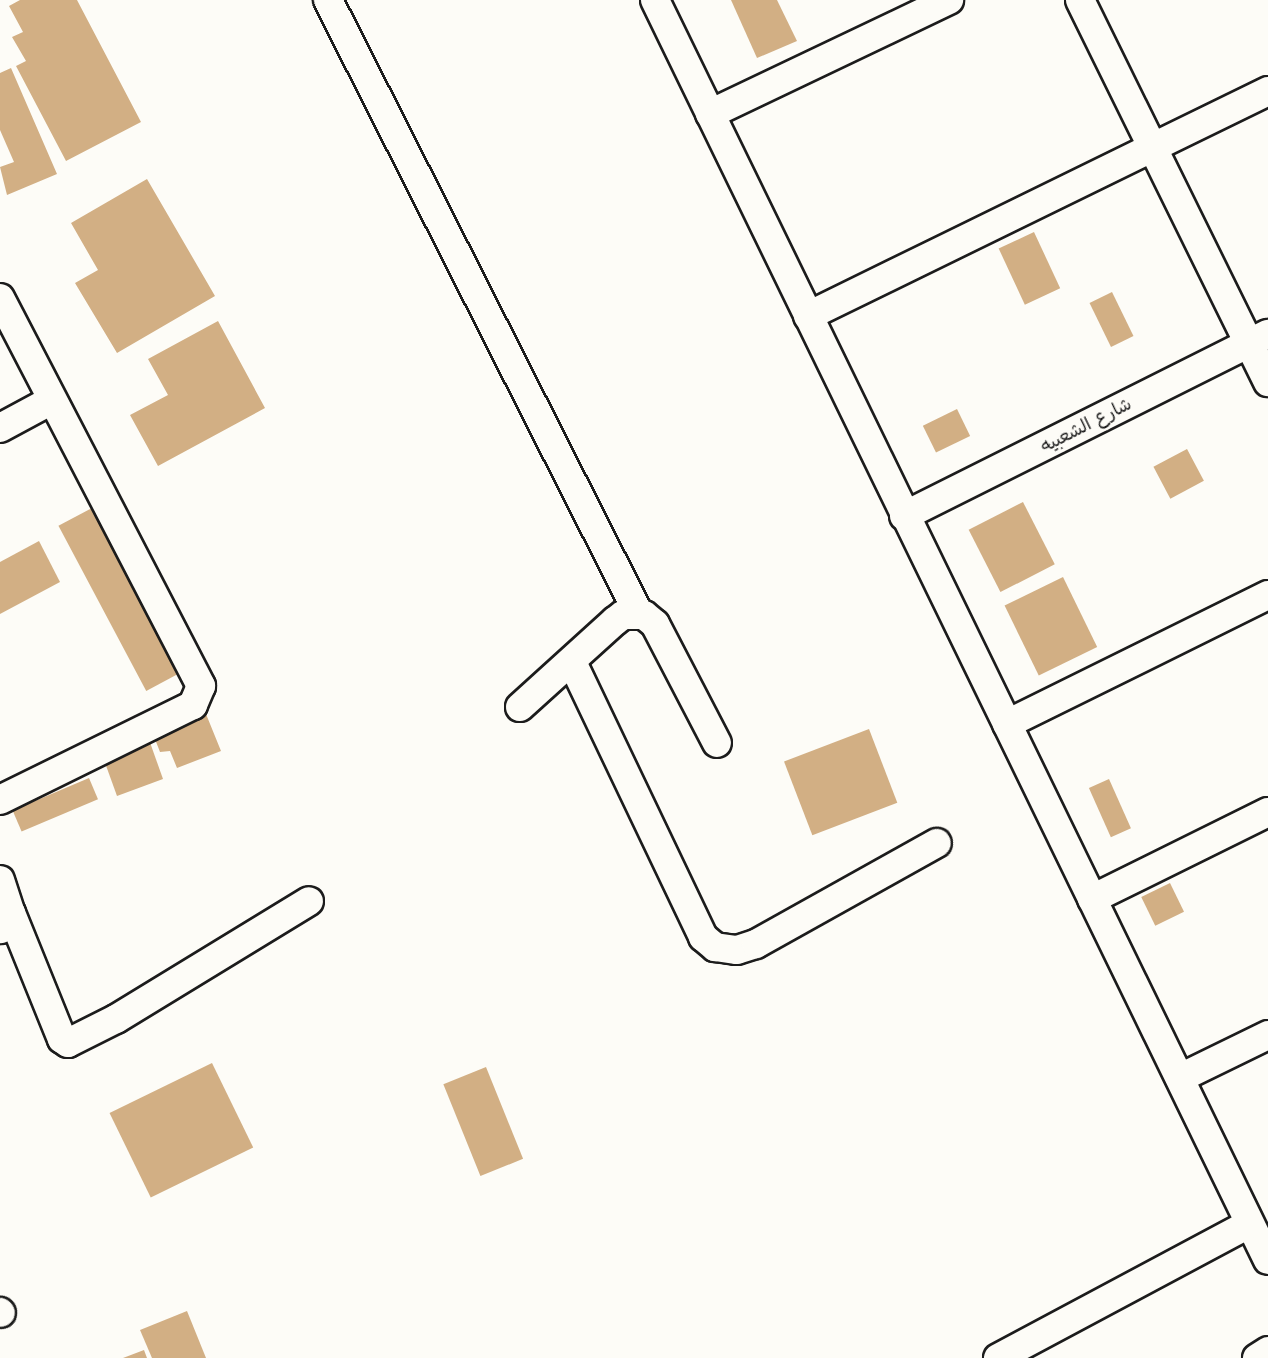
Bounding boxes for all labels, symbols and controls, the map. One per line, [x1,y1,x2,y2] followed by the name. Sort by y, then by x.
[1037,393,1135,457] street label: شارع الشعبيه

